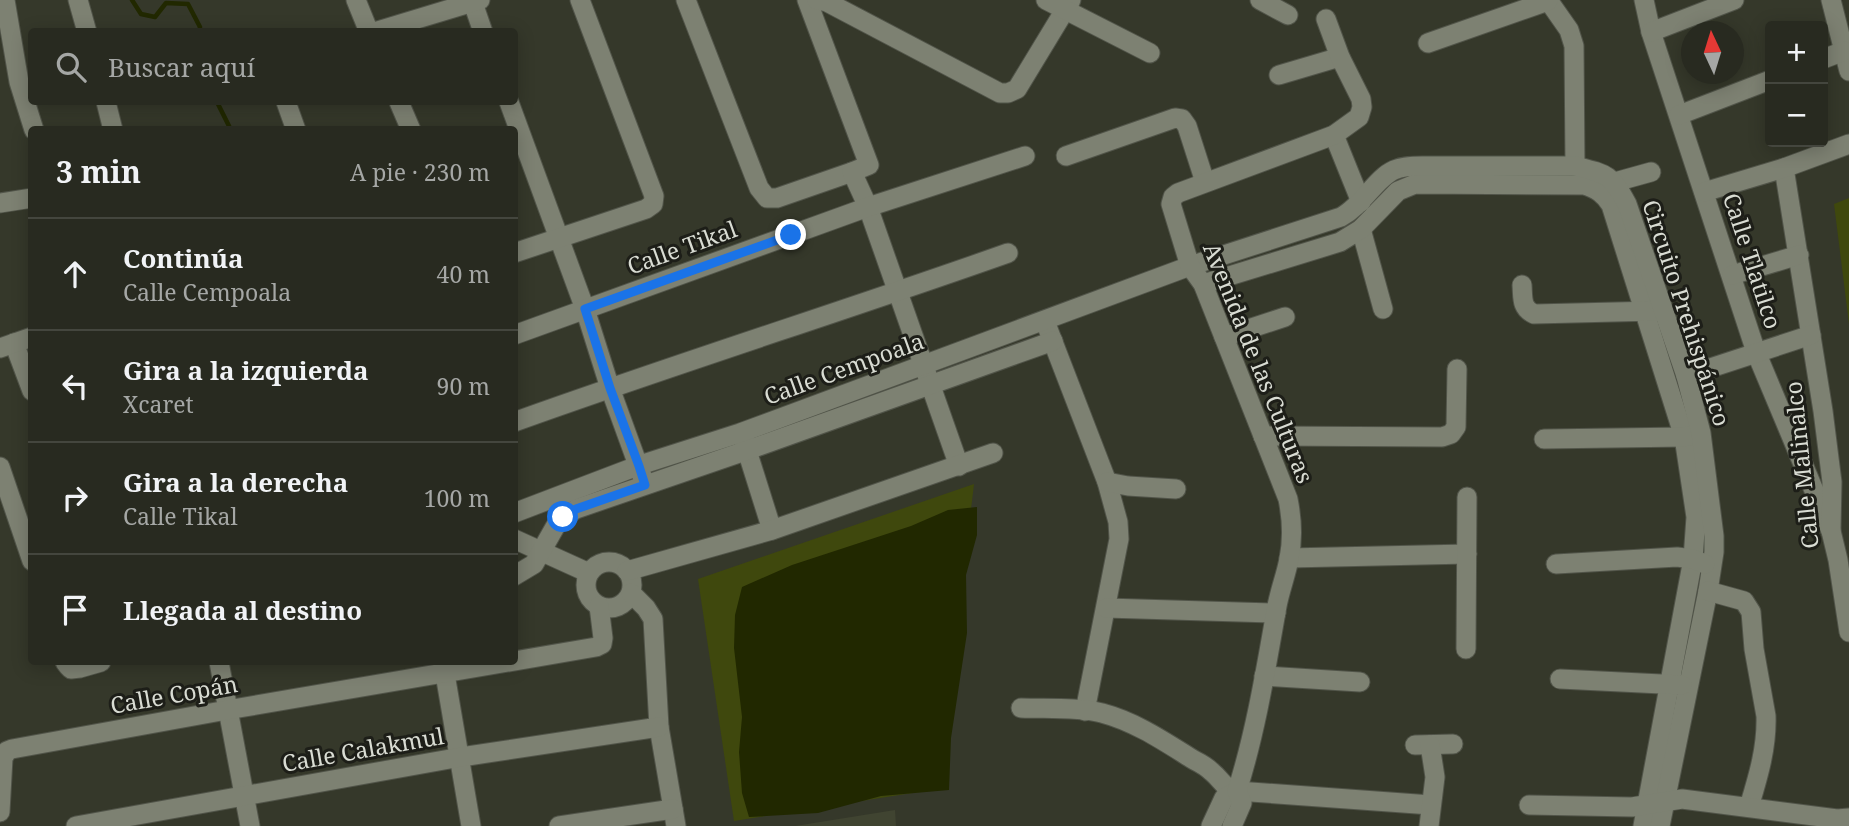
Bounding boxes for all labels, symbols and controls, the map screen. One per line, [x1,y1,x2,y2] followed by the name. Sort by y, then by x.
[1681,21,1744,84] north arrow
[1765,21,1828,147] map controls
[1765,21,1828,84] button: +
[28,28,518,105] search box
[52,48,90,86] icon: search
[108,49,255,85] text: Buscar aquí
[1765,84,1828,147] button: −
[56,151,141,192] text: 3 min
[350,156,490,188] text: A pie · 230 m
[1716,189,1790,333] street label: Calle Tlatilco
[1635,195,1739,430] street label: Circuito Prehispánico
[622,212,741,282] street label: Calle Tikal
[775,219,806,250] route end
[1196,238,1322,488] street label: Avenida de las Culturas
[123,240,244,276] text: Continúa
[56,255,94,293] icon: ahead
[437,258,490,290] text: 40 m
[123,276,291,308] text: Calle Cempoala
[759,324,928,412] street label: Calle Cempoala
[123,352,369,388] text: Gira a la izquierda
[56,367,94,405] icon: left
[437,370,490,402] text: 90 m
[1776,380,1826,550] street label: Calle Malinalco
[123,388,194,420] text: Xcaret
[123,464,348,500] text: Gira a la derecha
[56,479,94,517] icon: right
[424,482,490,514] text: 100 m
[123,500,238,532] text: Calle Tikal
[547,501,578,532] route start
[56,591,94,629] icon: arrive
[123,592,362,628] text: Llegada al destino
[108,667,240,721] street label: Calle Copán
[279,719,446,779] street label: Calle Calakmul

